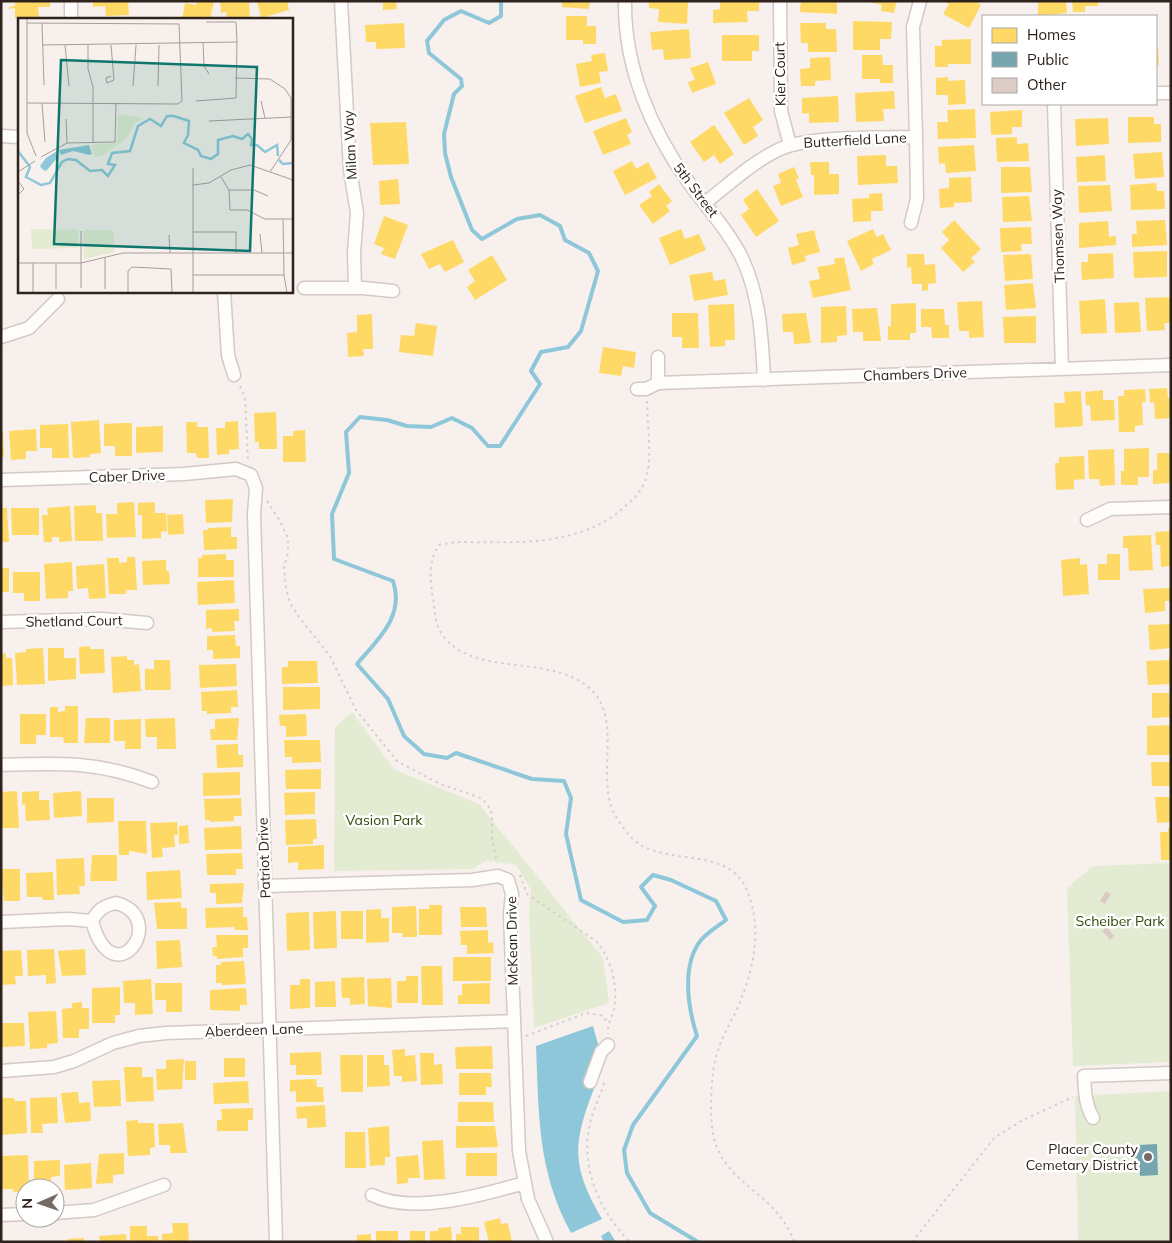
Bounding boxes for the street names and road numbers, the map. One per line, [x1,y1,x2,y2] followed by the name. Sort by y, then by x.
[770,42,790,106] street label: Kier Court
[339,109,361,180] street label: Milan Way
[803,128,907,152] street label: Butterfield Lane
[670,159,722,221] street label: 5th Street
[1047,188,1069,283] street label: Thomsen Way
[863,363,967,385] street label: Chambers Drive
[89,466,165,486] street label: Caber Drive
[25,611,123,631] street label: Shetland Court
[254,817,274,899] street label: Patriot Drive
[502,896,522,986] street label: McKean Drive
[204,1019,304,1041] street label: Aberdeen Lane

